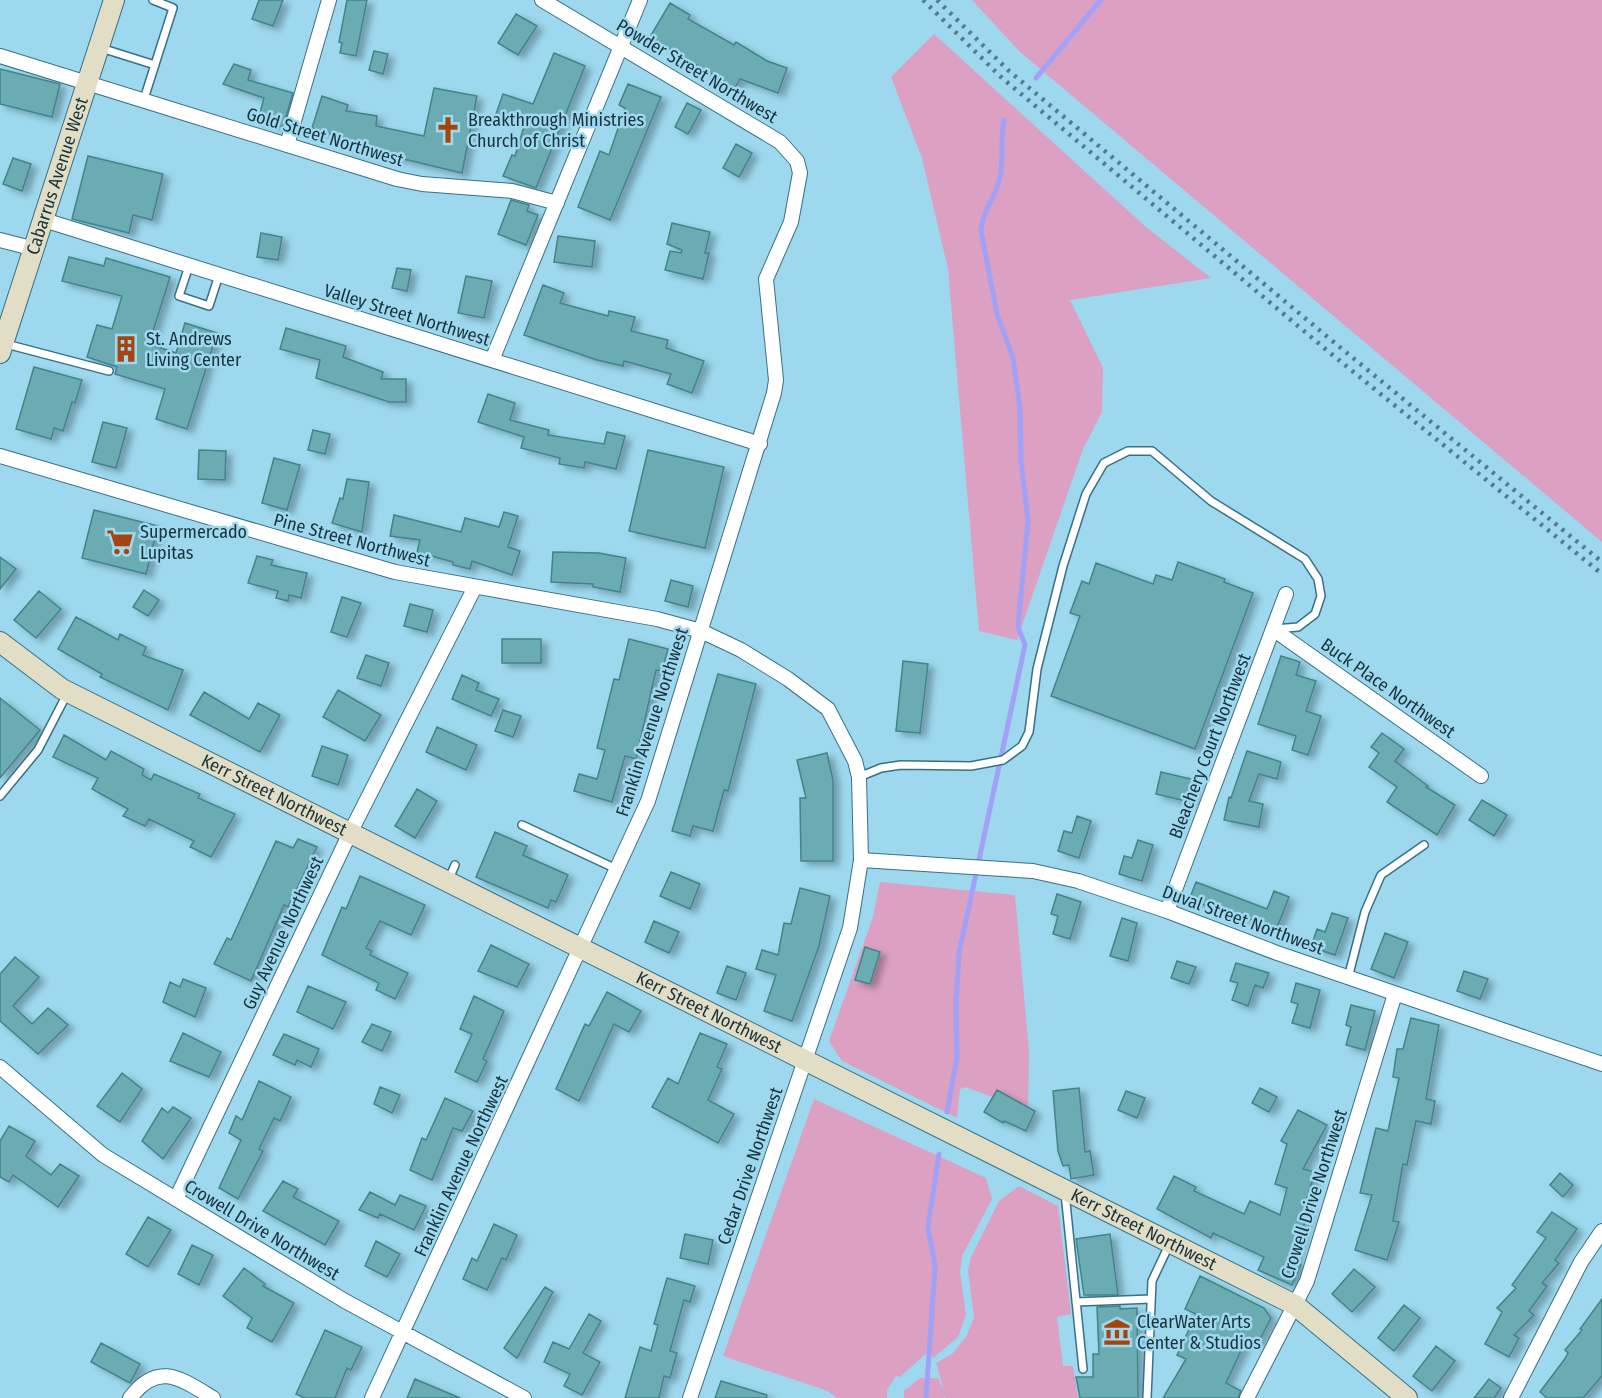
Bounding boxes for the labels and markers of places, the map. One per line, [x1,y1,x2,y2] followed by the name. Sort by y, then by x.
[468,109,644,152] place label: Breakthrough Ministries Church of Christ
[433,115,463,145] church icon: Breakthrough Ministries Church of Christ
[146,328,242,371] place label: St. Andrews Living Center
[111,334,141,364] building icon: St. Andrews Living Center
[140,521,247,564] place label: Supermercado Lupitas
[105,527,135,557] supermarket icon: Supermercado Lupitas
[1137,1311,1261,1354] place label: ClearWater Arts Center & Studios
[1102,1317,1132,1347] museum icon: ClearWater Arts Center & Studios

